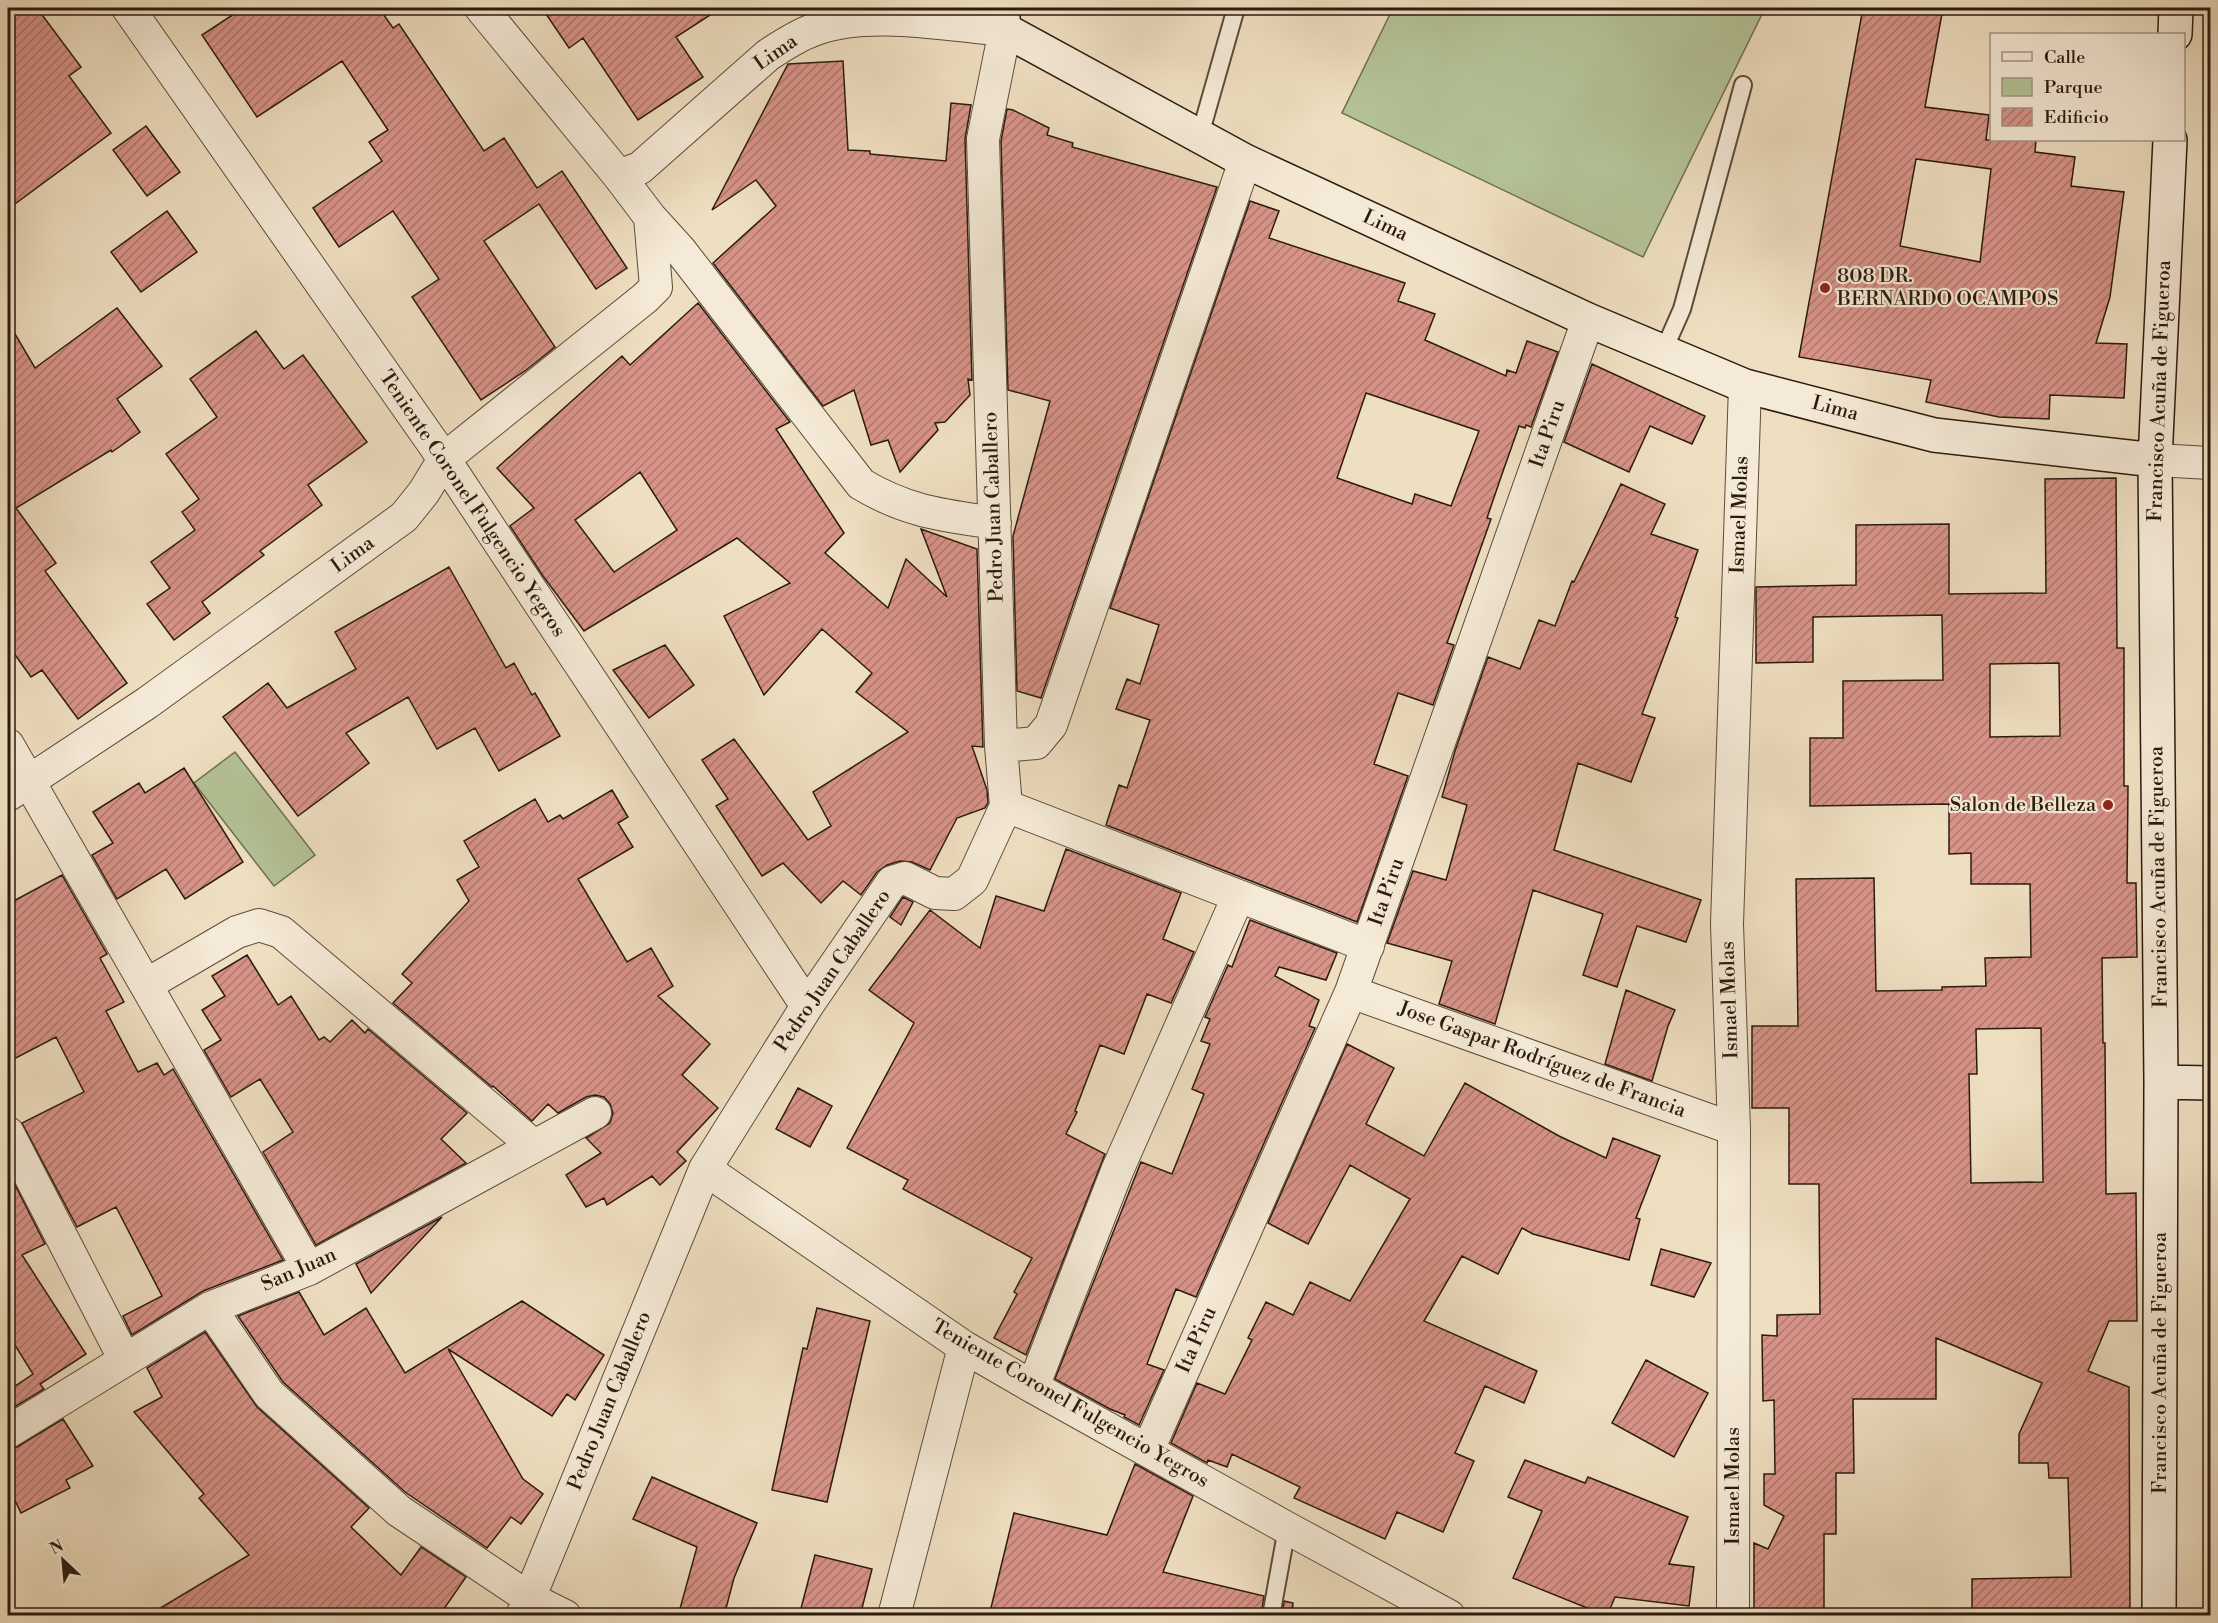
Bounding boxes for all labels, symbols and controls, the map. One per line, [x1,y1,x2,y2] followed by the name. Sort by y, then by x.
[749,29,803,77] street label: Lima
[1990,33,2185,141] legend
[2044,46,2085,69] text: Calle
[2044,76,2103,99] text: Parque
[2044,106,2109,129] text: Edificio
[1358,205,1413,248] street label: Lima
[2143,259,2177,522] street label: Francisco Acuña de Figueroa
[1836,264,2058,312] place label: 808 DR. BERNARDO OCAMPOS
[1818,281,1832,295] marker: 808 DR. BERNARDO OCAMPOS
[373,366,571,642] street label: Teniente Coronel Fulgencio Yegros
[1809,391,1862,427] street label: Lima
[1525,396,1571,471] street label: Ita Piru
[978,411,1010,603] street label: Pedro Juan Caballero
[1725,456,1755,574] street label: Ismael Molas
[326,530,380,579] street label: Lima
[2144,745,2174,1008] street label: Francisco Acuña de Figueroa
[1950,793,2097,818] place label: Salon de Belleza
[2101,798,2115,812] marker: Salon de Belleza
[1364,854,1410,929] street label: Ita Piru
[769,885,897,1057] street label: Pedro Juan Caballero
[1715,941,1745,1059] street label: Ismael Molas
[1394,996,1690,1124] street label: Jose Gaspar Rodríguez de Francia
[2148,1231,2173,1494] street label: Francisco Acuña de Figueroa
[258,1242,341,1298] street label: San Juan
[1171,1302,1223,1377] street label: Ita Piru
[563,1308,657,1494] street label: Pedro Juan Caballero
[927,1314,1213,1494] street label: Teniente Coronel Fulgencio Yegros
[1721,1427,1746,1545] street label: Ismael Molas
[33,1530,93,1590] north arrow
[47,1536,67,1559] text: N

